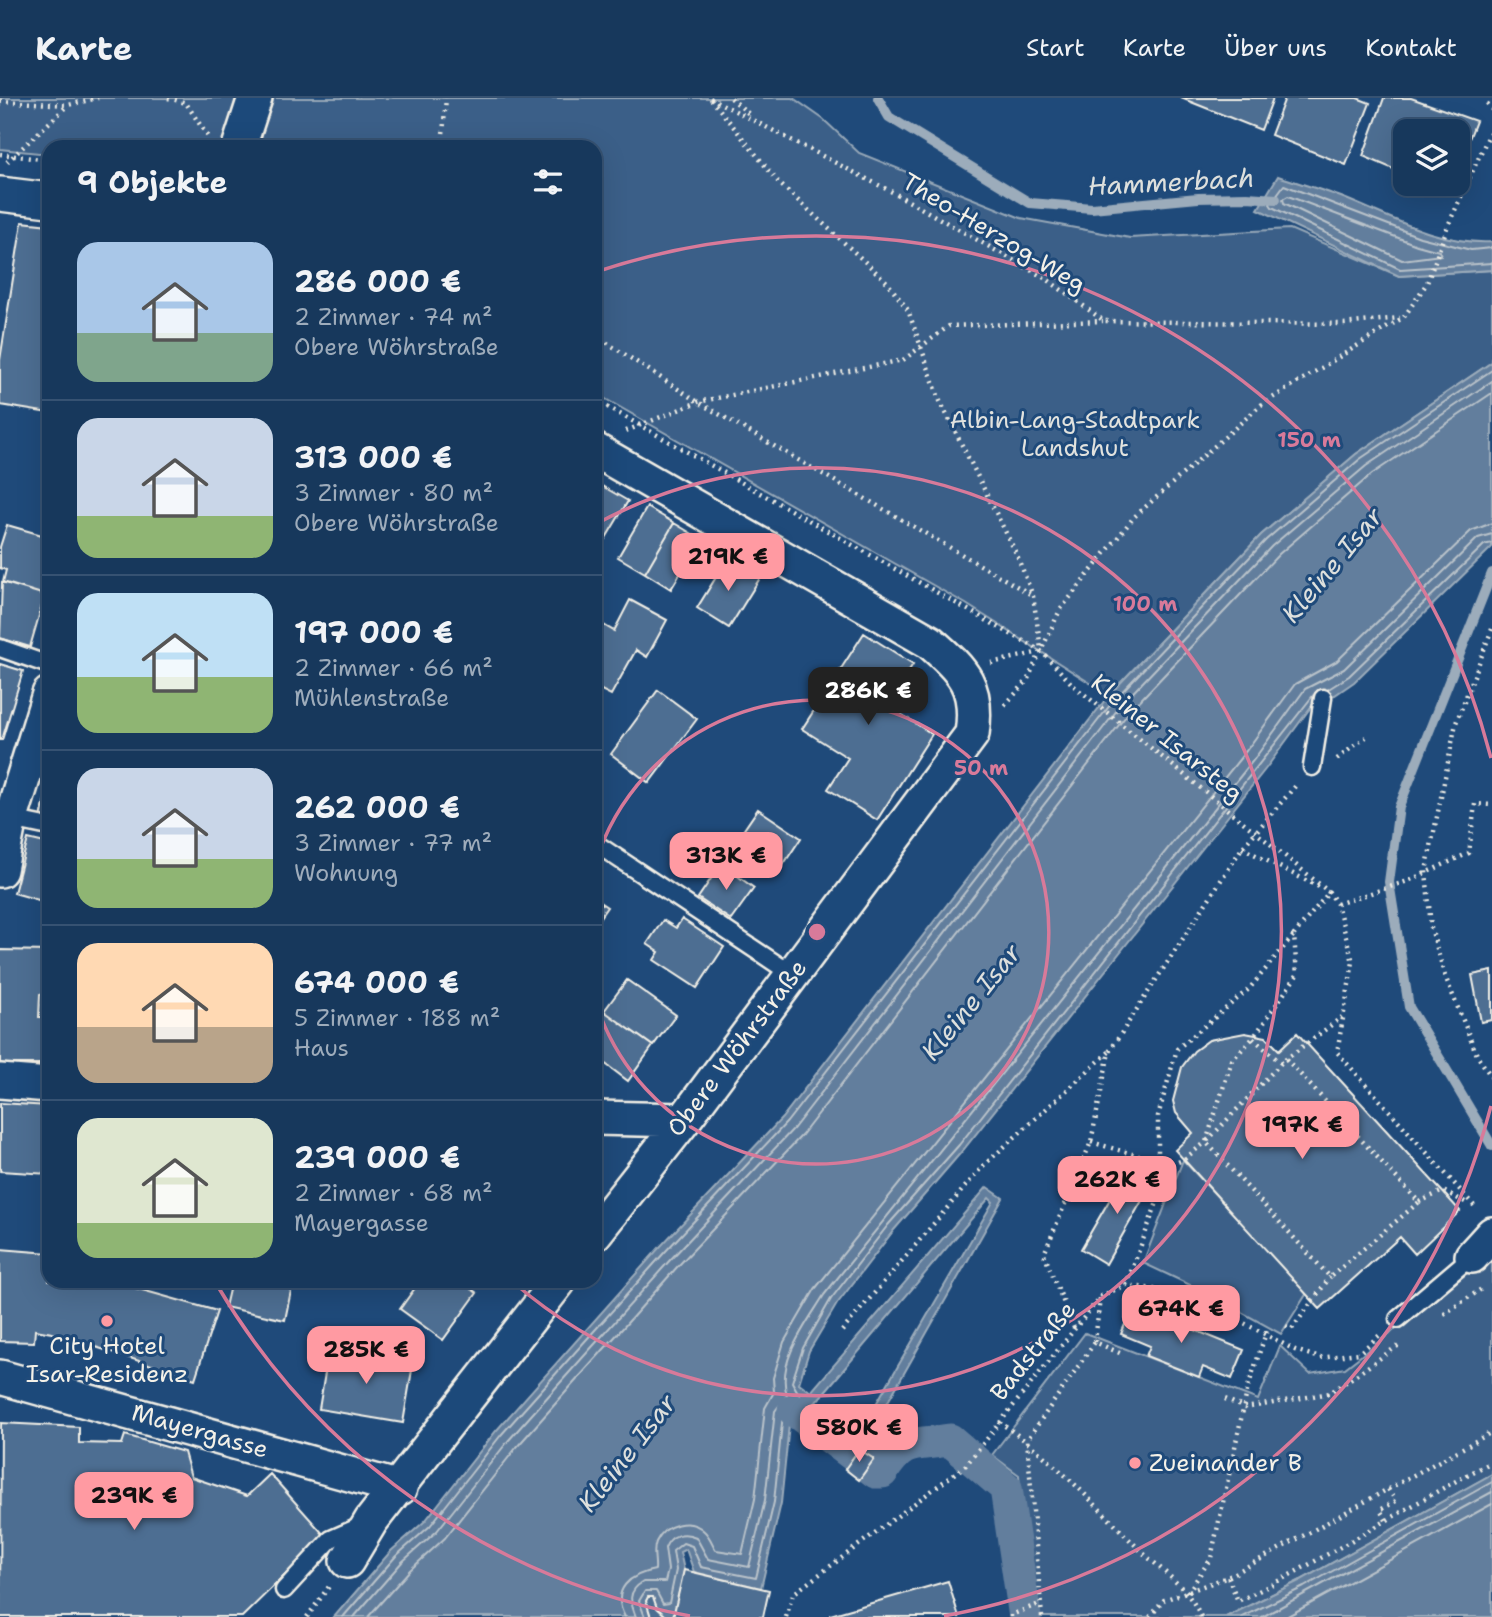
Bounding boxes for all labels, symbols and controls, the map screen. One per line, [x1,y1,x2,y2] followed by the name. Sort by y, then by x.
[35,26,132,71] text: Karte
[1026,32,1085,64] text: Start
[1123,32,1186,64] text: Karte
[1224,32,1327,64] text: Über uns
[1365,32,1457,64] text: Kontakt
[1393,119,1470,196] map controls
[1393,119,1470,196] button: layers
[1087,160,1255,203] water label: Hammerbach
[77,162,227,203] text: 9 Objekte
[529,163,567,201] icon: filters
[896,165,1092,301] street label: Theo-Herzog-Weg
[294,261,461,302] text: 286 000 €
[133,270,217,354] icon: home
[294,302,492,332] text: 2 Zimmer · 74 m²
[294,332,499,362] text: Obere Wöhrstraße
[950,404,1200,464] park label: Albin-Lang-Stadtpark Landshut
[1277,426,1341,454] text: 150 m
[294,437,452,478] text: 313 000 €
[133,446,217,530] icon: home
[294,478,493,508] text: 3 Zimmer · 80 m²
[1273,499,1391,630] water label: Kleine Isar
[294,508,499,538] text: Obere Wöhrstraße
[671,533,785,593] pin: 219K €
[688,541,768,571] text: 219K €
[1113,590,1177,618] text: 100 m
[294,612,453,653] text: 197 000 €
[133,621,217,705] icon: home
[294,653,493,683] text: 2 Zimmer · 66 m²
[1084,667,1250,809] street label: Kleiner Isarsteg
[811,668,925,727] pin: 286K €
[824,675,912,705] text: 286K €
[294,683,449,713] text: Mühlenstraße
[954,754,1008,782] text: 50 m
[294,787,460,828] text: 262 000 €
[133,796,217,880] icon: home
[294,828,492,858] text: 3 Zimmer · 77 m²
[669,832,783,892] pin: 313K €
[686,840,766,870] text: 313K €
[294,858,398,888] text: Wohnung
[805,920,829,944] centre of rings
[913,935,1029,1067] water label: Kleine Isar
[660,953,814,1143] street label: Obere Wöhrstraße
[294,962,459,1003] text: 674 000 €
[133,971,217,1055] icon: home
[294,1003,500,1033] text: 5 Zimmer · 188 m²
[294,1033,349,1063] text: Haus
[1245,1102,1359,1161] pin: 197K €
[1261,1109,1343,1139] text: 197K €
[294,1137,460,1178] text: 239 000 €
[133,1146,217,1230] icon: home
[1060,1156,1174,1216] pin: 262K €
[1074,1164,1160,1194] text: 262K €
[294,1178,493,1208] text: 2 Zimmer · 68 m²
[294,1208,429,1238] text: Mayergasse
[1124,1286,1238,1345] pin: 674K €
[1138,1293,1224,1323] text: 674K €
[983,1295,1083,1407] street label: Badstraße
[99,1313,115,1329] marker: City Hotel Isar-Residenz
[309,1326,423,1386] pin: 285K €
[26,1330,188,1390] place label: City Hotel Isar-Residenz
[323,1334,409,1364] text: 285K €
[569,1386,684,1519] water label: Kleine Isar
[128,1396,272,1466] street label: Mayergasse
[802,1404,916,1464] pin: 580K €
[816,1412,902,1442] text: 580K €
[1149,1447,1302,1479] place label: Zueinander B
[1127,1455,1143,1471] marker: Zueinander B
[77,1472,191,1532] pin: 239K €
[90,1480,178,1510] text: 239K €

